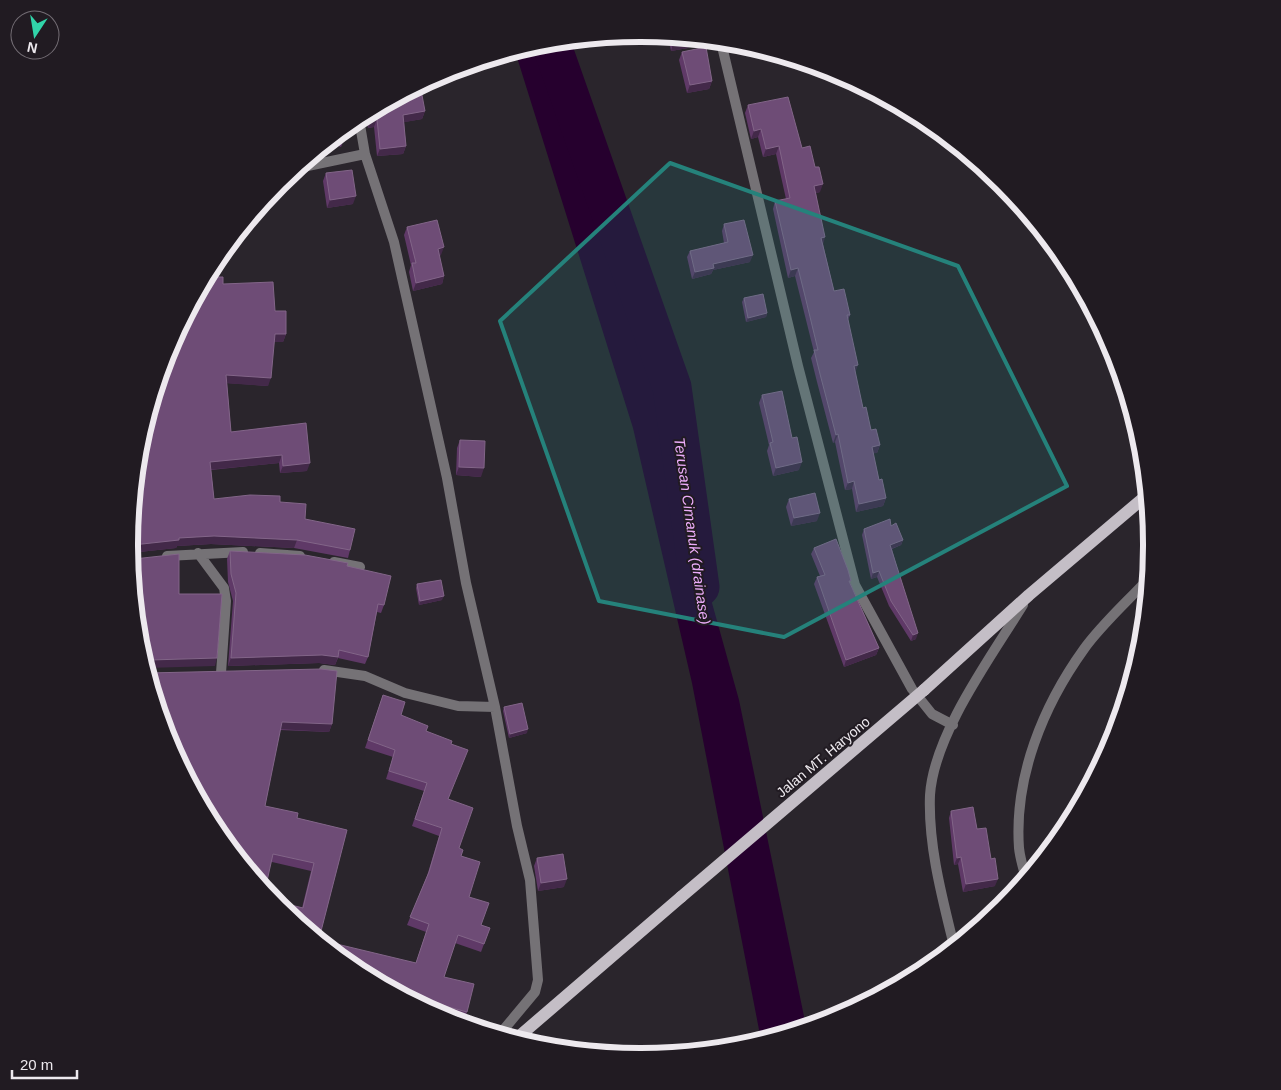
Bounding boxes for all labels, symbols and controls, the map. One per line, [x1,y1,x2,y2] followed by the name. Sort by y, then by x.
[10,10,60,60] north arrow
[26,39,39,57] text: N
[671,436,714,626] water label: Terusan Cimanuk (drainase)
[773,713,873,801] street label: Jalan MT. Haryono
[12,1048,78,1080] scale bar
[20,1056,53,1073] text: 20 m

